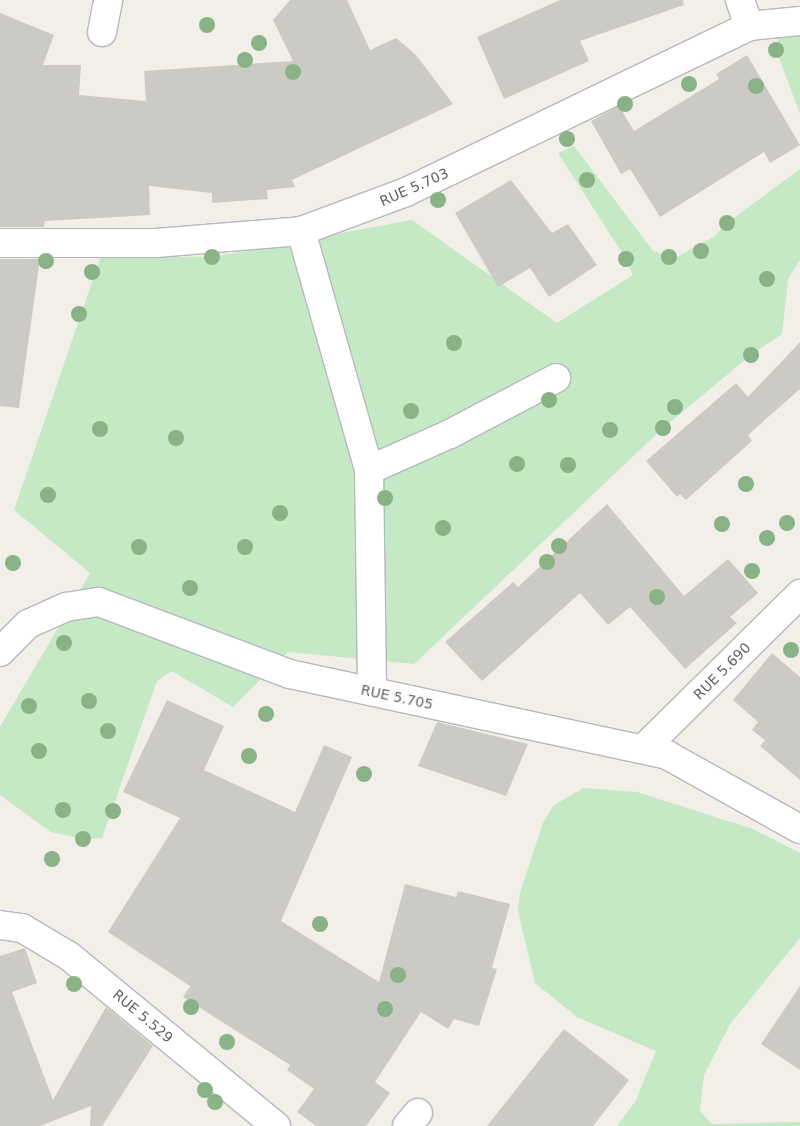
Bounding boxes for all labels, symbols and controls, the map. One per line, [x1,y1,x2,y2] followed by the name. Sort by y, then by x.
[377,164,451,210] street label: RUE 5.703
[690,639,754,703] street label: RUE 5.690
[359,681,435,713] street label: RUE 5.705
[110,986,176,1046] street label: RUE 5.529

